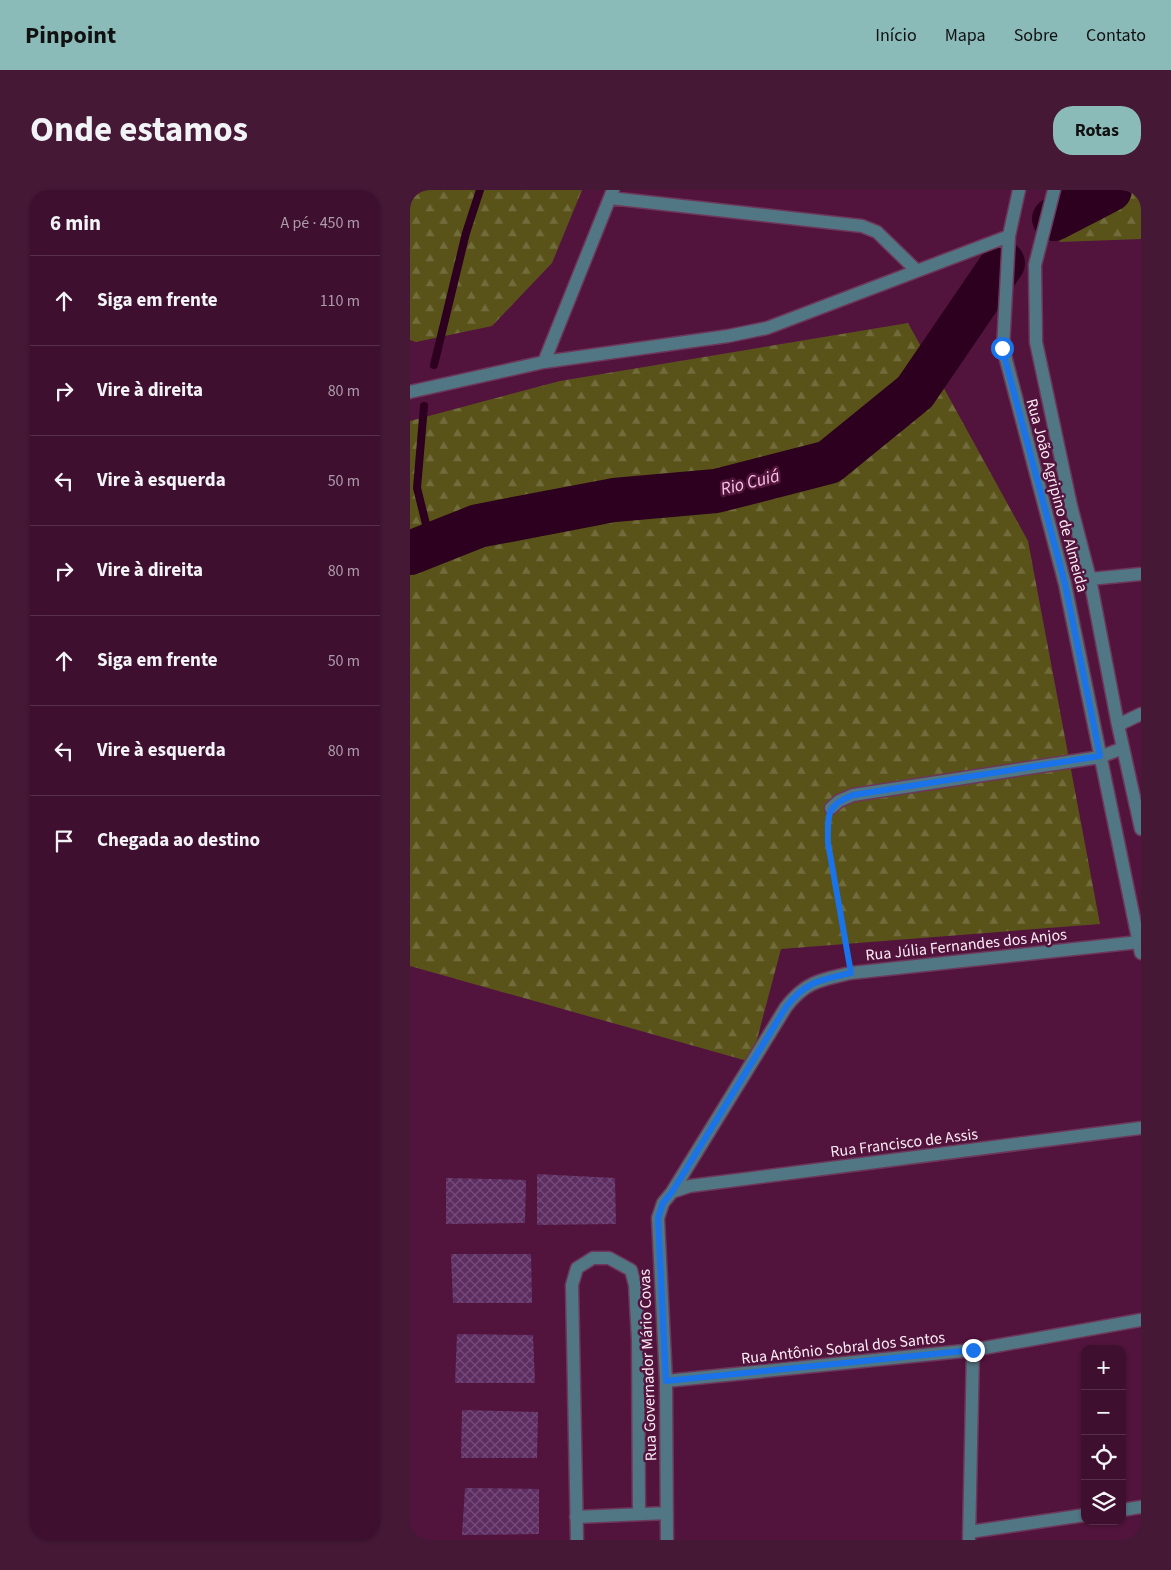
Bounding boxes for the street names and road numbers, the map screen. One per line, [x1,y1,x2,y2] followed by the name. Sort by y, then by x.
[1021,396,1093,595] street label: Rua João Agripino de Almeida
[864,923,1068,967] street label: Rua Júlia Fernandes dos Anjos
[829,1123,979,1163] street label: Rua Francisco de Assis
[634,1268,662,1461] street label: Rua Governador Mário Covas
[740,1326,946,1370] street label: Rua Antônio Sobral dos Santos

